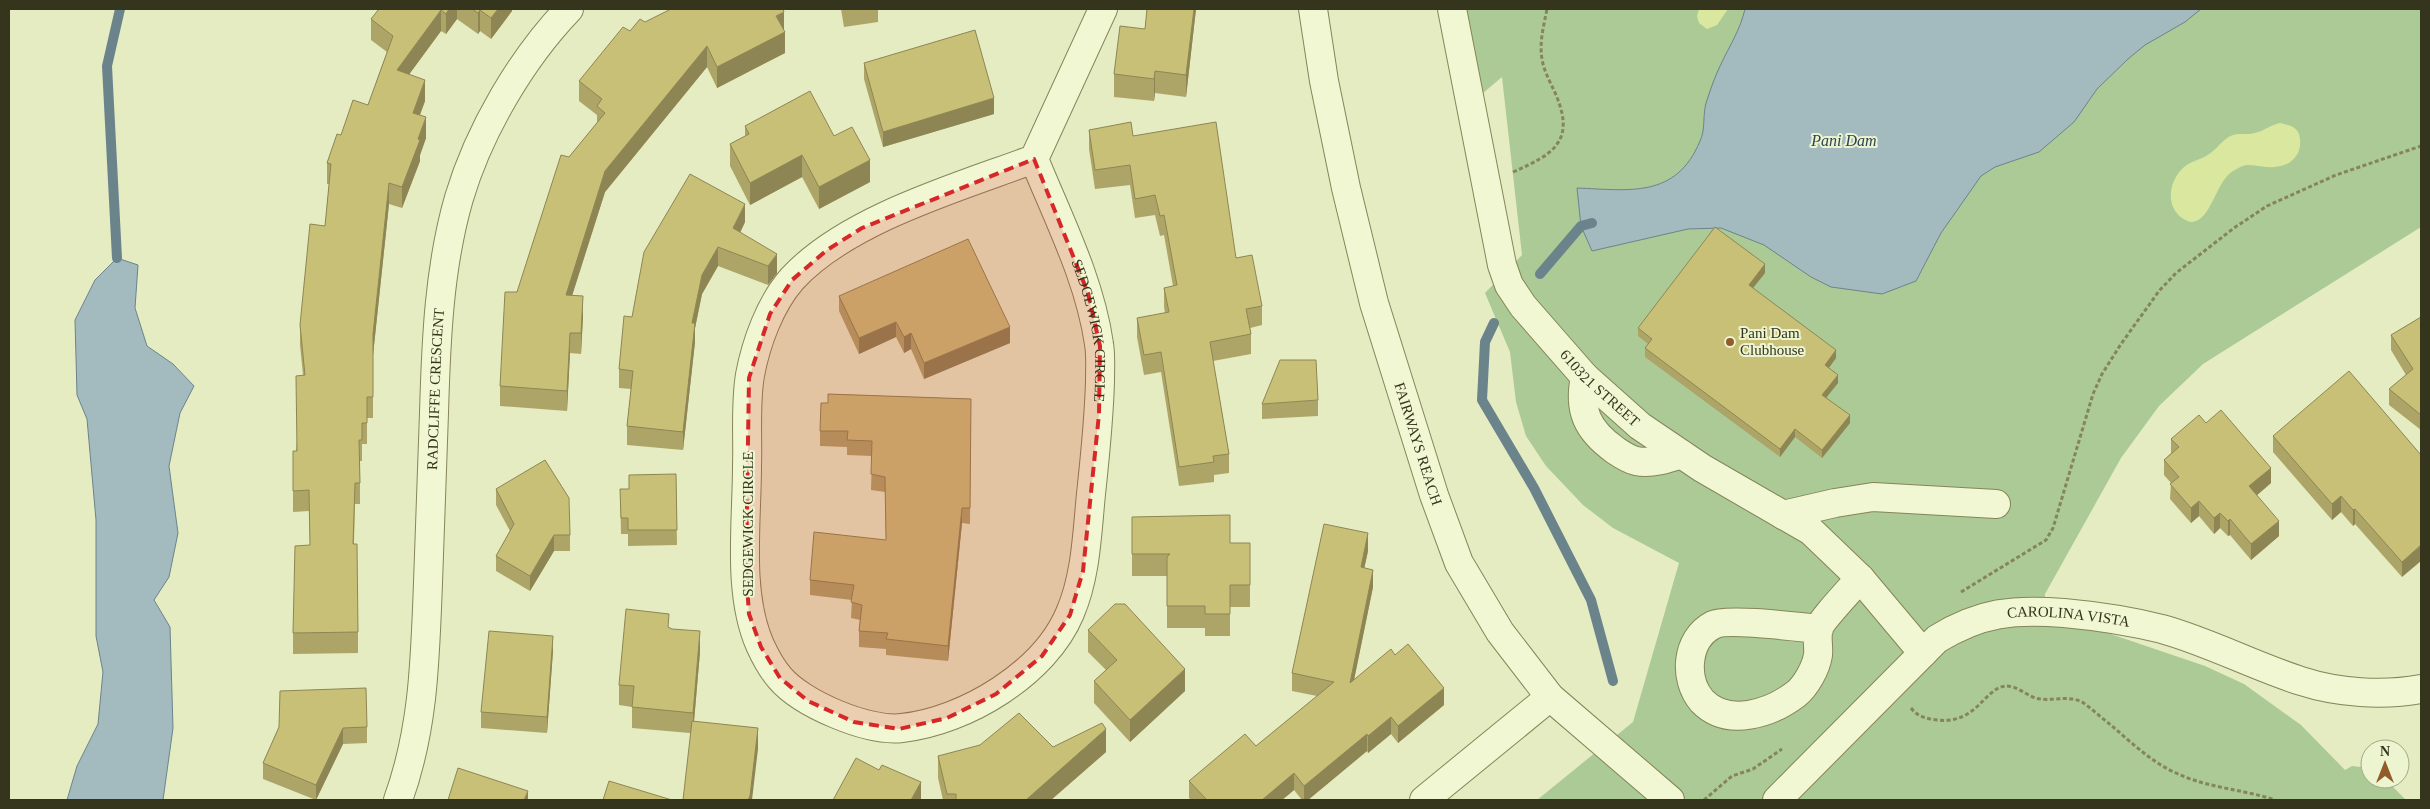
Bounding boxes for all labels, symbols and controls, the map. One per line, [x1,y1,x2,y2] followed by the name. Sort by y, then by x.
[1810,132,1877,149] water label: Pani Dam
[1069,257,1108,402] street label: SEDGEWICK CIRCLE
[424,307,447,470] street label: RADCLIFFE CRESCENT
[1740,325,1805,358] place label: Pani Dam Clubhouse
[1724,336,1736,348] marker: Pani Dam Clubhouse
[1557,347,1643,430] street label: 610321 STREET
[1391,380,1445,508] street label: FAIRWAYS REACH
[740,451,756,597] street label: SEDGEWICK CIRCLE
[2006,604,2131,630] street label: CAROLINA VISTA
[2360,739,2410,789] north arrow
[2380,744,2390,759] text: N

